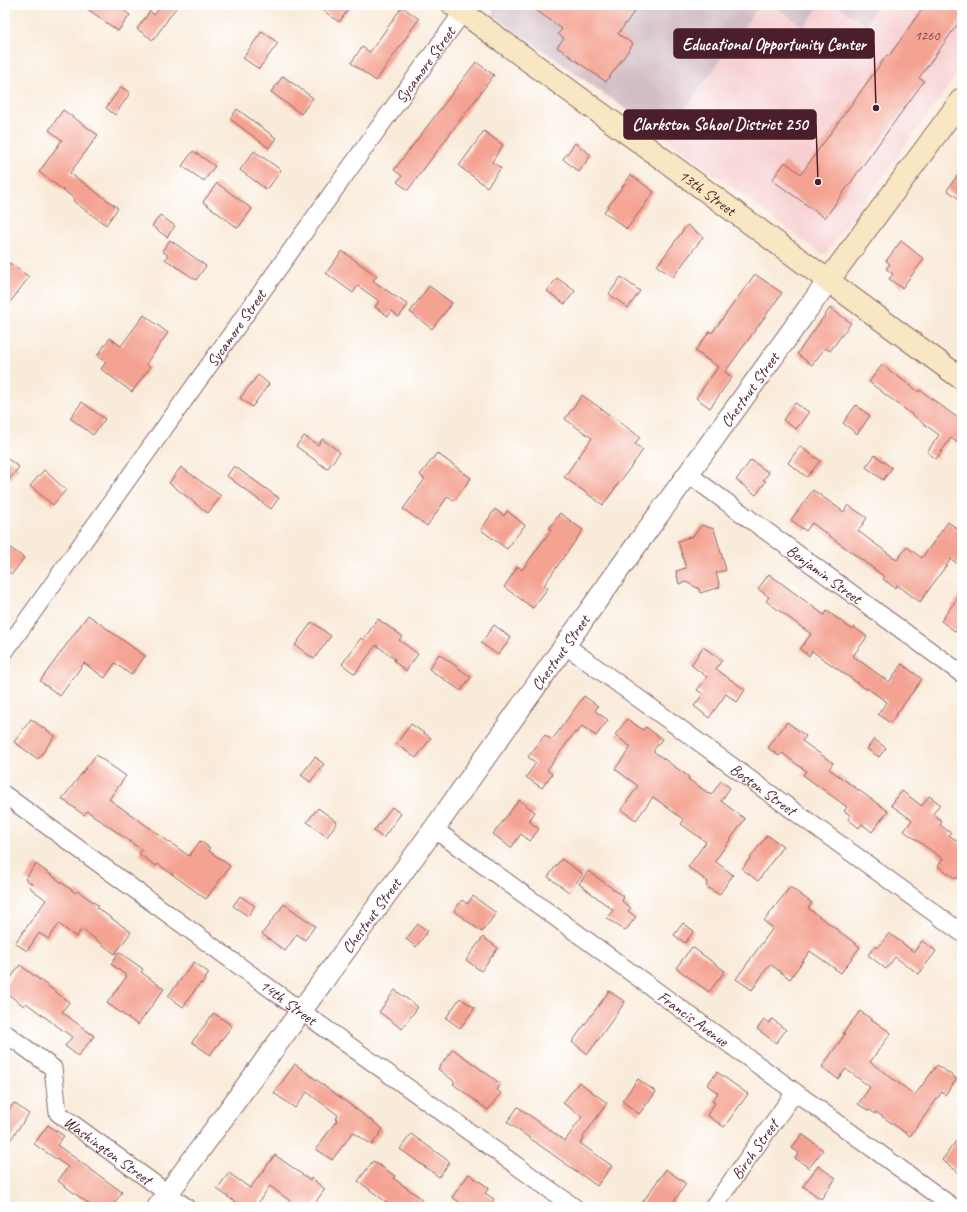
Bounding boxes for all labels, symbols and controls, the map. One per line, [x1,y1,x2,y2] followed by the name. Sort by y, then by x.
[391,22,461,107] street label: Sycamore Street
[914,27,941,44] house number: 1260
[674,29,874,58] callout: Educational Opportunity Center
[682,34,868,55] text: Educational Opportunity Center
[624,110,816,139] callout: Clarkston School District 250
[632,114,810,135] text: Clarkston School District 250
[675,165,741,221] street label: 13th Street
[202,285,272,371] street label: Sycamore Street
[716,347,785,431] street label: Chestnut Street
[782,540,867,609] street label: Benjamin Street
[527,610,595,694] street label: Chestnut Street
[726,759,802,822] street label: Boston Street
[338,873,407,957] street label: Chestnut Street
[256,975,322,1031] street label: 14th Street
[654,987,733,1052] street label: Francis Avenue
[60,1112,158,1191] street label: Washington Street
[727,1114,785,1183] street label: Birch Street

